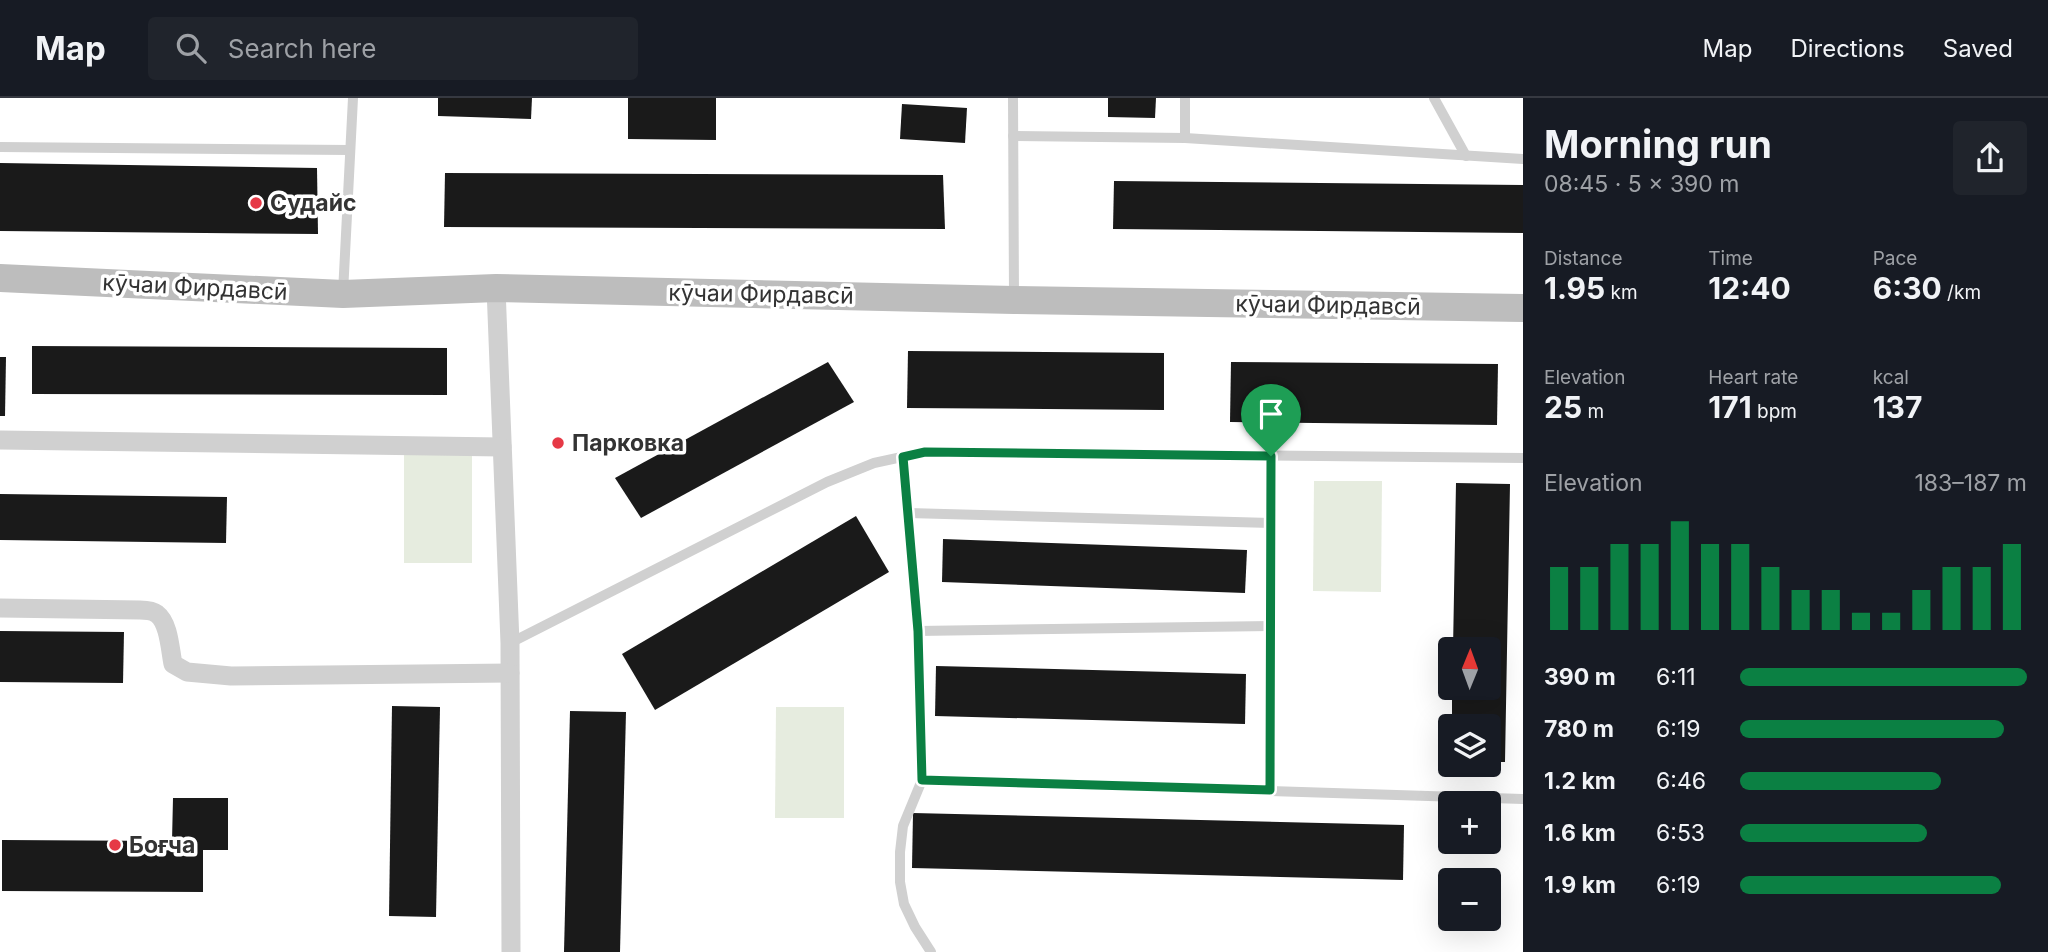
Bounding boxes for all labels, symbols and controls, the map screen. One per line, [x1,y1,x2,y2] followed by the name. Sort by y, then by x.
[148,17,638,80] search box
[35,28,106,68] text: Map
[172,29,210,67] icon: search
[228,33,376,64] text: Search here
[1703,34,1752,63] text: Map
[1790,34,1905,63] text: Directions
[1943,34,2013,63] text: Saved
[1544,121,1772,167] text: Morning run
[1953,121,2027,195] button: share
[1544,170,1740,198] text: 08:45 · 5 × 390 m
[270,189,357,217] place label: Судайс
[248,195,264,211] marker: Судайс
[1544,247,1622,270] text: Distance
[1708,247,1753,270] text: Time
[1873,247,1917,270] text: Pace
[102,268,288,306] street label: кӯчаи Фирдавсӣ
[1544,270,1605,306] text: 1.95
[1708,270,1791,306] text: 12:40
[1873,270,1942,306] text: 6:30
[668,278,854,310] street label: кӯчаи Фирдавсӣ
[1605,281,1638,304] text: km
[1942,281,1981,304] text: /km
[1235,289,1421,321] street label: кӯчаи Фирдавсӣ
[1544,366,1625,389] text: Elevation
[1708,366,1798,389] text: Heart rate
[1873,366,1909,389] text: kcal
[1241,384,1301,456] pin
[1544,389,1582,425] text: 25
[1708,389,1752,425] text: 171
[1873,389,1922,425] text: 137
[1252,395,1290,433] icon: arrive
[1582,400,1604,423] text: m
[1752,400,1797,423] text: bpm
[572,429,684,457] place label: Парковка
[550,435,566,451] marker: Парковка
[1544,469,1643,497] text: Elevation
[1914,469,2027,497] text: 183–187 m
[1438,637,1502,700] north arrow
[1438,637,1501,931] map controls
[1544,663,1616,691] text: 390 m
[1656,663,1696,691] text: 6:11
[1438,714,1501,777] button: layers
[1544,715,1614,743] text: 780 m
[1656,715,1701,743] text: 6:19
[1544,767,1616,795] text: 1.2 km
[1656,767,1706,795] text: 6:46
[1438,791,1501,854] button: +
[1544,819,1616,847] text: 1.6 km
[1656,819,1705,847] text: 6:53
[129,831,195,859] place label: Боғча
[107,837,123,853] marker: Боғча
[1438,868,1501,931] button: −
[1544,871,1616,899] text: 1.9 km
[1656,871,1701,899] text: 6:19

